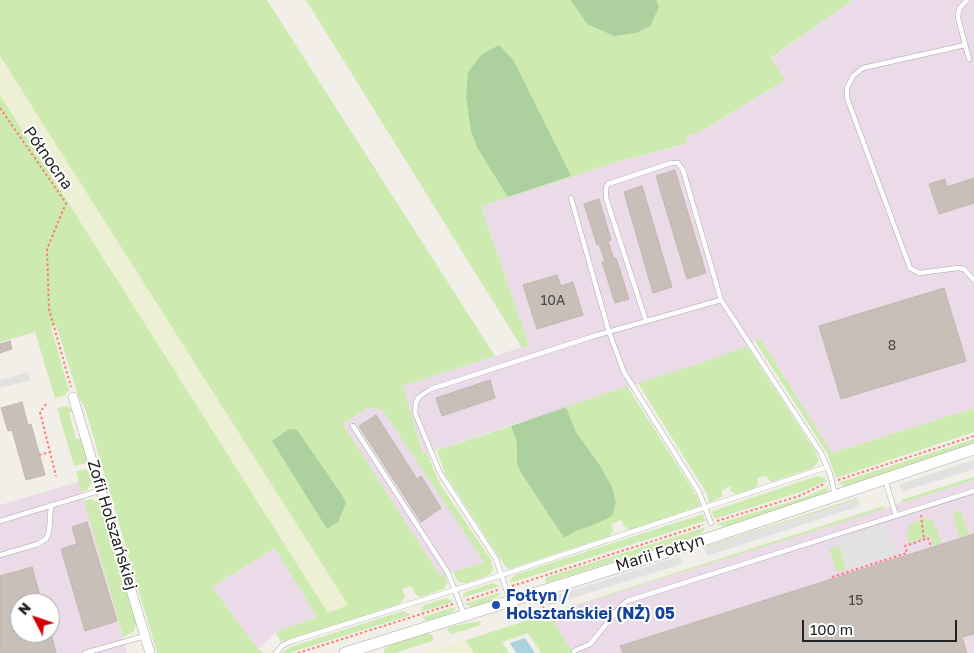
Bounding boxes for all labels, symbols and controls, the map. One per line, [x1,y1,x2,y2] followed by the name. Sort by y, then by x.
[19,123,77,193] street label: Północna
[541,293,565,309] house number: 10A
[888,338,896,354] house number: 8
[83,458,141,592] street label: Zofii Holszańskiej
[613,530,707,576] street label: Marii Fołtyn
[506,586,675,624] place label: Fołtyn / Holsztańskiej (NŻ) 05
[10,593,60,643] north arrow
[849,593,863,609] house number: 15
[14,599,34,618] text: N
[490,599,502,611] marker: Fołtyn / Holsztańskiej (NŻ) 05
[804,610,959,642] scale bar
[810,620,853,638] text: 100 m

